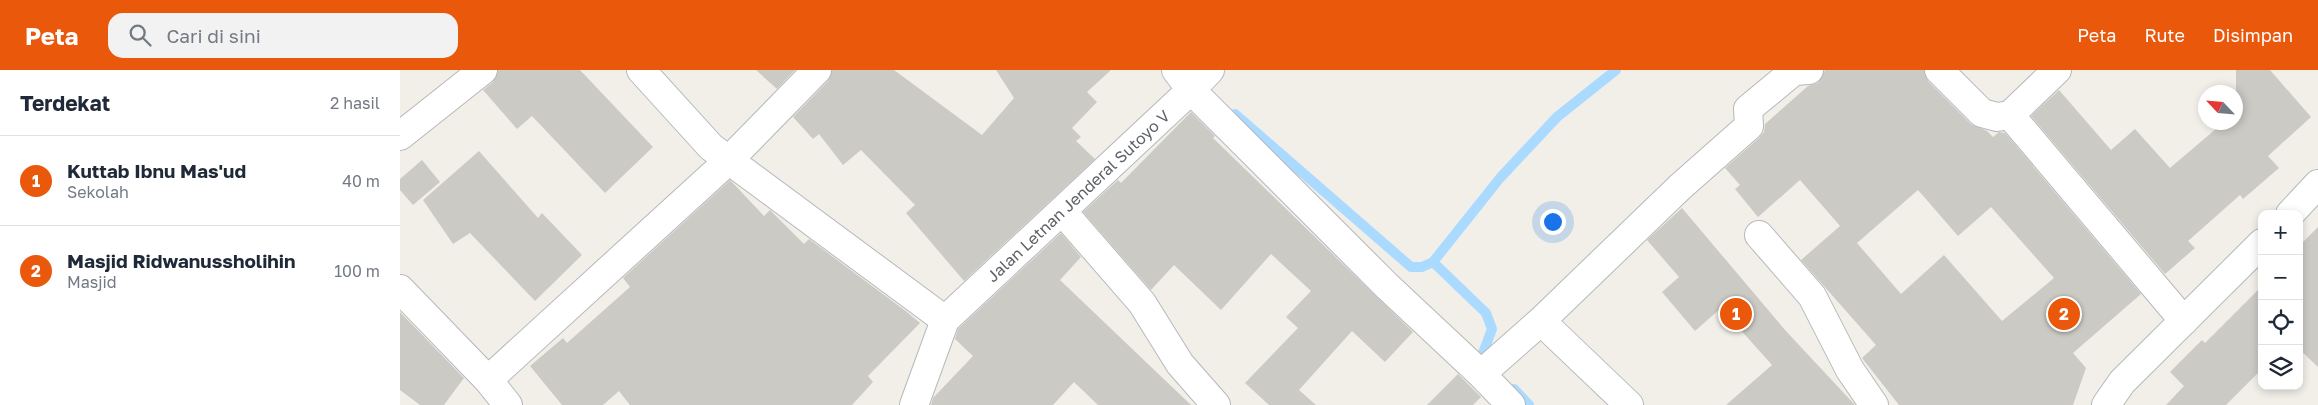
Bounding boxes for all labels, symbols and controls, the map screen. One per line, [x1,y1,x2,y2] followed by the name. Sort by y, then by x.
[108,13,458,58] search box
[25,21,78,50] text: Peta
[126,21,154,49] icon: search
[166,24,261,47] text: Cari di sini
[2077,24,2117,46] text: Peta
[2145,24,2185,46] text: Rute
[2213,24,2293,46] text: Disimpan
[2198,85,2243,130] north arrow
[20,90,110,116] text: Terdekat
[330,93,380,113] text: 2 hasil
[982,106,1174,286] street label: Jalan Letnan Jenderal Sutoyo V
[67,159,246,182] text: Kuttab Ibnu Mas'ud
[32,171,40,191] text: 1
[342,171,380,191] text: 40 m
[67,182,129,202] text: Sekolah
[1540,209,1566,235] your location
[2258,210,2303,390] map controls
[2258,210,2303,255] button: +
[67,249,296,272] text: Masjid Ridwanussholihin
[2258,255,2303,300] button: −
[31,261,41,281] text: 2
[334,261,380,281] text: 100 m
[67,272,117,292] text: Masjid
[1720,295,1752,333] pin: 1
[2048,295,2080,333] pin: 2
[2258,300,2303,345] button: locate
[2258,345,2303,390] button: layers

